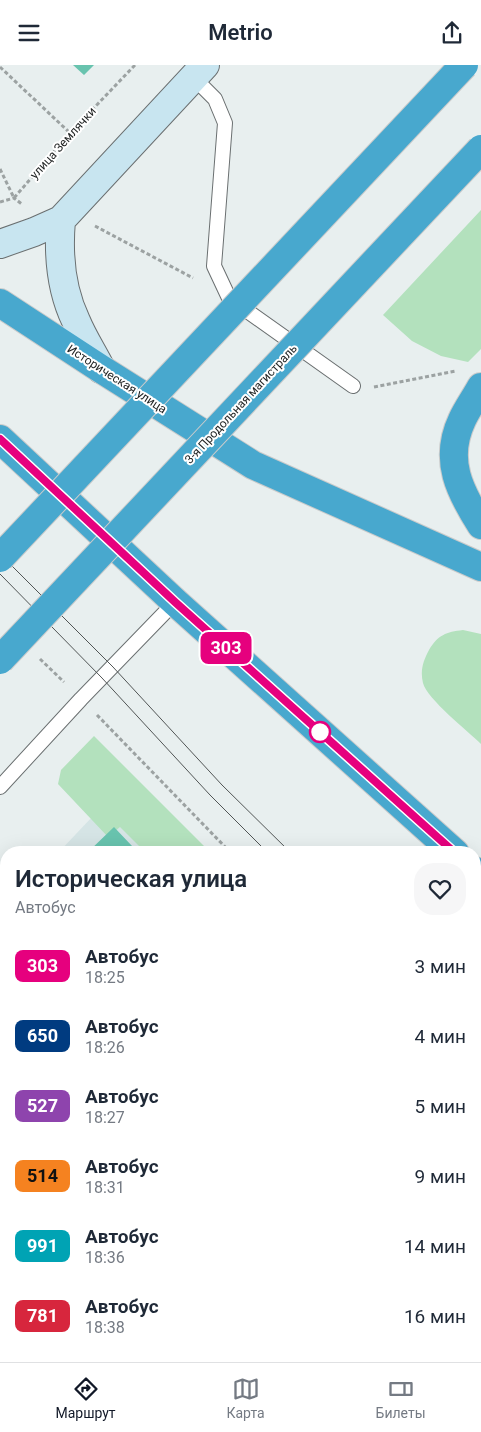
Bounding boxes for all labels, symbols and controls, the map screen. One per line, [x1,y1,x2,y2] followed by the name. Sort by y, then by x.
[15,19,43,47] icon: menu
[438,19,466,47] icon: share
[208,20,273,45] text: Metrio
[27,104,99,182] street label: улица Землячки
[182,341,300,467] street label: 3-я Продольная магистраль
[65,342,169,416] street label: Историческая улица
[197,632,255,664] line badge: 303
[211,637,241,658] text: 303
[309,721,331,743] unlabelled marker
[414,863,466,915] button: heart
[15,865,247,893] text: Историческая улица
[15,898,76,917] text: Автобус
[85,945,159,968] text: Автобус
[27,955,58,976] text: 303
[415,955,466,978] text: 3 мин
[85,968,125,987] text: 18:25
[85,1015,159,1038] text: Автобус
[27,1025,58,1046] text: 650
[415,1025,466,1048] text: 4 мин
[85,1038,125,1057] text: 18:26
[85,1085,159,1108] text: Автобус
[27,1095,58,1116] text: 527
[415,1095,466,1118] text: 5 мин
[85,1108,125,1127] text: 18:27
[85,1155,159,1178] text: Автобус
[27,1165,58,1186] text: 514
[415,1165,466,1188] text: 9 мин
[85,1178,125,1197] text: 18:31
[85,1225,159,1248] text: Автобус
[27,1235,58,1256] text: 991
[404,1235,466,1258] text: 14 мин
[85,1248,125,1267] text: 18:36
[85,1295,159,1318] text: Автобус
[27,1305,58,1326] text: 781
[404,1305,466,1328] text: 16 мин
[85,1318,125,1337] text: 18:38
[55,1375,116,1421] tab: Маршрут
[227,1375,265,1421] tab: Карта
[376,1375,426,1421] tab: Билеты

